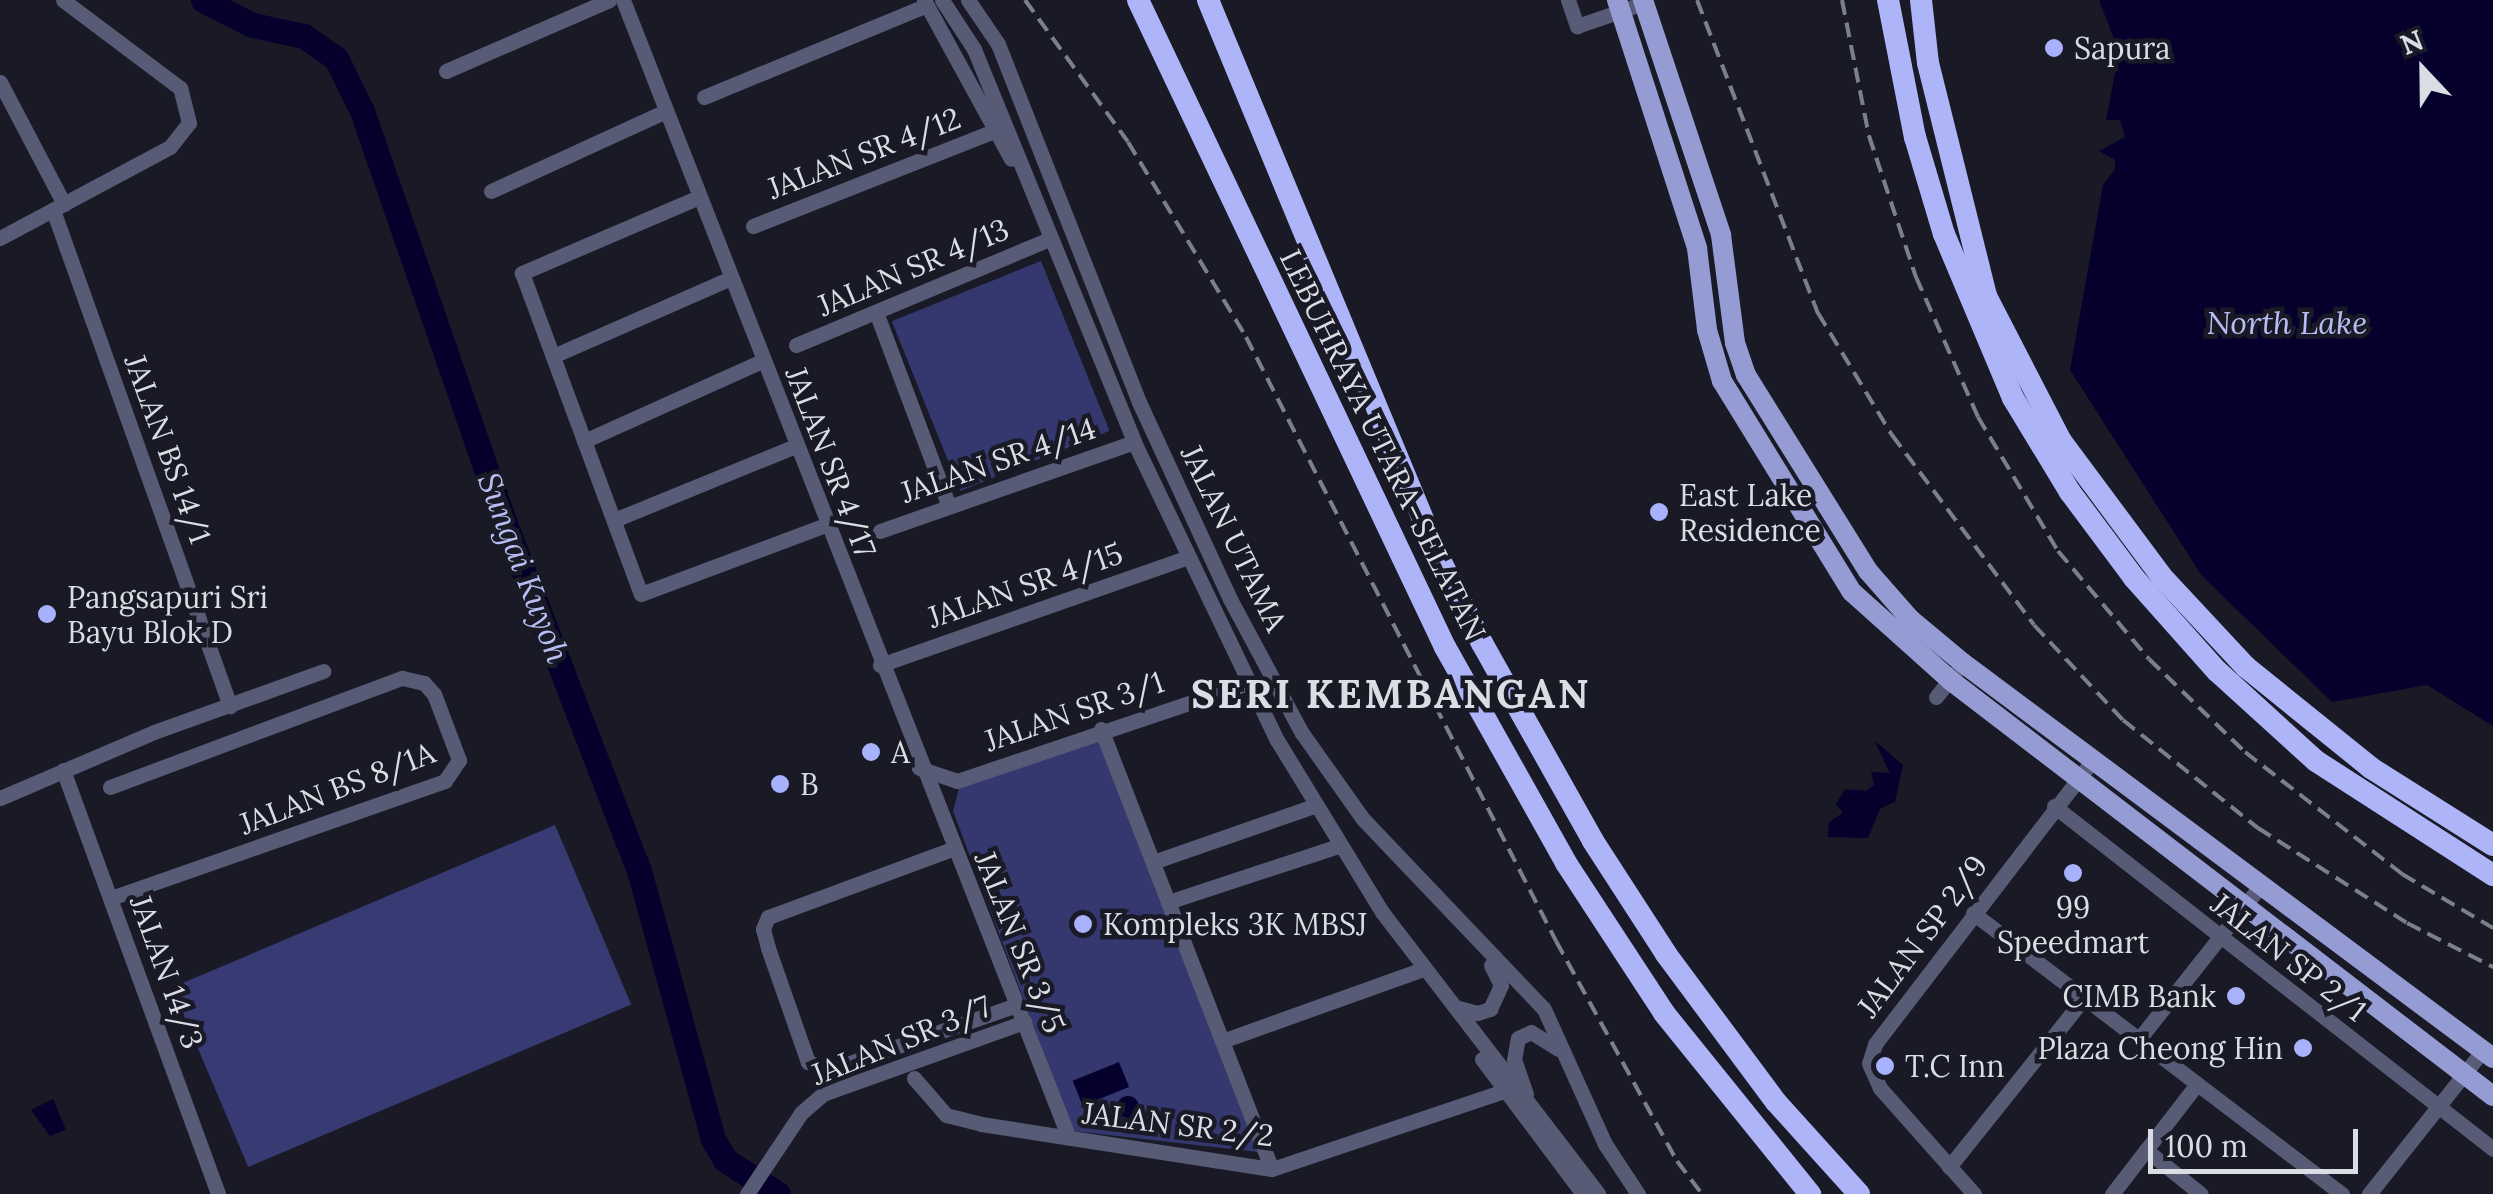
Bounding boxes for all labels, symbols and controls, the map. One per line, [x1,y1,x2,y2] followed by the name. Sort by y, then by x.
[2373,20,2473,120] north arrow
[2395,21,2429,63] text: N
[2074,30,2171,66] place label: Sapura
[2043,37,2065,59] marker: Sapura
[763,100,965,206] street label: JALAN SR 4/12
[812,211,1014,323] street label: JALAN SR 4/13
[1272,244,1494,646] street label: LEBUHRAYA UTARA–SELATAN
[2206,304,2368,342] water label: North Lake
[117,350,219,548] street label: JALAN BS 14/1
[778,362,884,562] street label: JALAN SR 4/17
[896,410,1100,510] street label: JALAN SR 4/14
[1173,439,1295,637] street label: JALAN UTAMA
[469,468,577,668] water label: Sungai Kuyoh
[1679,477,1821,548] place label: East Lake Residence
[1648,501,1670,523] marker: East Lake Residence
[923,535,1127,635] street label: JALAN SR 4/15
[67,579,268,650] place label: Pangsapuri Sri Bayu Blok D
[36,603,58,625] marker: Pangsapuri Sri Bayu Blok D
[980,663,1168,759] street label: JALAN SR 3/1
[1191,670,1591,718] district label: SERI KEMBANGAN
[234,734,440,842] street label: JALAN BS 8/1A
[891,734,910,770] place label: A
[860,741,882,763] marker: A
[800,766,819,802] place label: B
[769,773,791,795] marker: B
[967,846,1073,1038] street label: JALAN SR 3/5
[1850,848,1994,1024] street label: JALAN SP 2/9
[2062,862,2084,884] marker: 99 Speedmart
[2204,885,2374,1029] street label: JALAN SP 2/1
[1997,889,2149,960] place label: 99 Speedmart
[123,891,211,1053] street label: JALAN 14/3
[1103,906,1367,942] place label: Kompleks 3K MBSJ
[1072,913,1094,935] marker: Kompleks 3K MBSJ
[2062,978,2216,1014] place label: CIMB Bank
[2225,985,2247,1007] marker: CIMB Bank
[806,988,996,1092] street label: JALAN SR 3/7
[2038,1030,2283,1066] place label: Plaza Cheong Hin
[2292,1037,2314,1059] marker: Plaza Cheong Hin
[1905,1048,2005,1084] place label: T.C Inn
[1874,1055,1896,1077] marker: T.C Inn
[1080,1094,1276,1154] street label: JALAN SR 2/2
[2153,1109,2363,1171] scale bar
[2165,1127,2248,1165] text: 100 m

